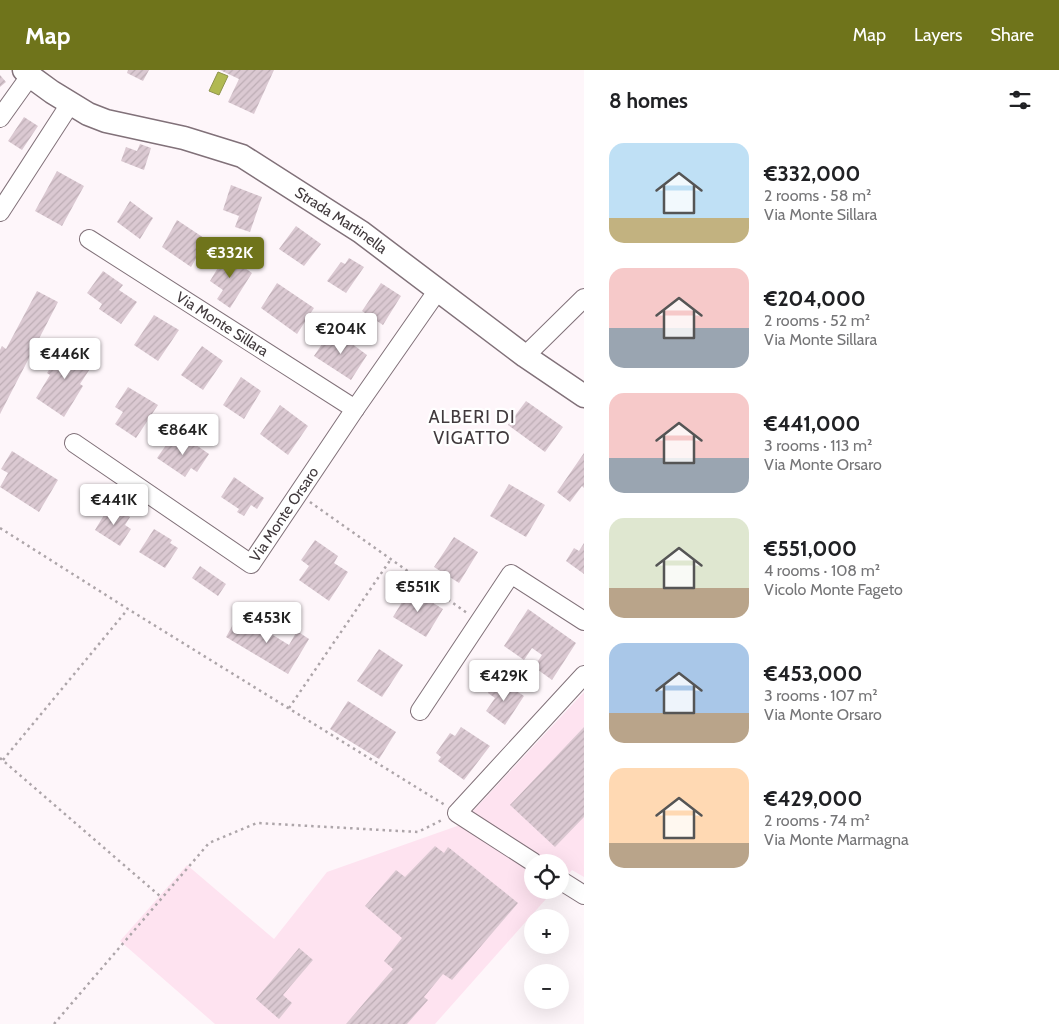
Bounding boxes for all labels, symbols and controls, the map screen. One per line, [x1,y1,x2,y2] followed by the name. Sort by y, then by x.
[25,21,71,50] text: Map
[853,24,886,46] text: Map
[914,24,963,46] text: Layers
[991,24,1034,46] text: Share
[1006,86,1034,114] icon: filters
[609,88,688,113] text: 8 homes
[764,161,860,186] text: €332,000
[649,163,709,223] icon: home
[292,183,391,258] street label: Strada Martinella
[764,186,871,205] text: 2 rooms · 58 m²
[764,205,877,224] text: Via Monte Sillara
[195,236,265,279] pin: €332K
[207,243,253,262] text: €332K
[764,286,866,311] text: €204,000
[173,288,272,361] street label: Via Monte Sillara
[649,288,709,348] icon: home
[764,311,870,330] text: 2 rooms · 52 m²
[306,312,376,355] pin: €204K
[316,319,366,338] text: €204K
[764,330,877,349] text: Via Monte Sillara
[30,338,100,380] pin: €446K
[40,344,90,363] text: €446K
[429,406,516,449] district label: ALBERI DI VIGATTO
[764,411,860,436] text: €441,000
[649,413,709,473] icon: home
[148,414,218,456] pin: €864K
[159,420,207,439] text: €864K
[764,436,872,455] text: 3 rooms · 113 m²
[764,455,882,474] text: Via Monte Orsaro
[246,464,322,565] street label: Via Monte Orsaro
[79,484,149,526] pin: €441K
[91,490,137,509] text: €441K
[764,536,857,561] text: €551,000
[649,538,709,598] icon: home
[764,561,880,580] text: 4 rooms · 108 m²
[383,570,453,613] pin: €551K
[396,577,440,596] text: €551K
[764,580,903,599] text: Vicolo Monte Fageto
[232,602,302,644] pin: €453K
[243,608,291,627] text: €453K
[469,660,539,702] pin: €429K
[764,661,862,686] text: €453,000
[649,663,709,723] icon: home
[480,666,528,685] text: €429K
[764,686,878,705] text: 3 rooms · 107 m²
[764,705,882,724] text: Via Monte Orsaro
[764,786,862,811] text: €429,000
[649,788,709,848] icon: home
[764,811,870,830] text: 2 rooms · 74 m²
[764,830,909,849] text: Via Monte Marmagna
[524,854,569,1009] map controls
[524,854,569,899] button: locate
[524,909,569,954] button: +
[524,964,569,1009] button: −

